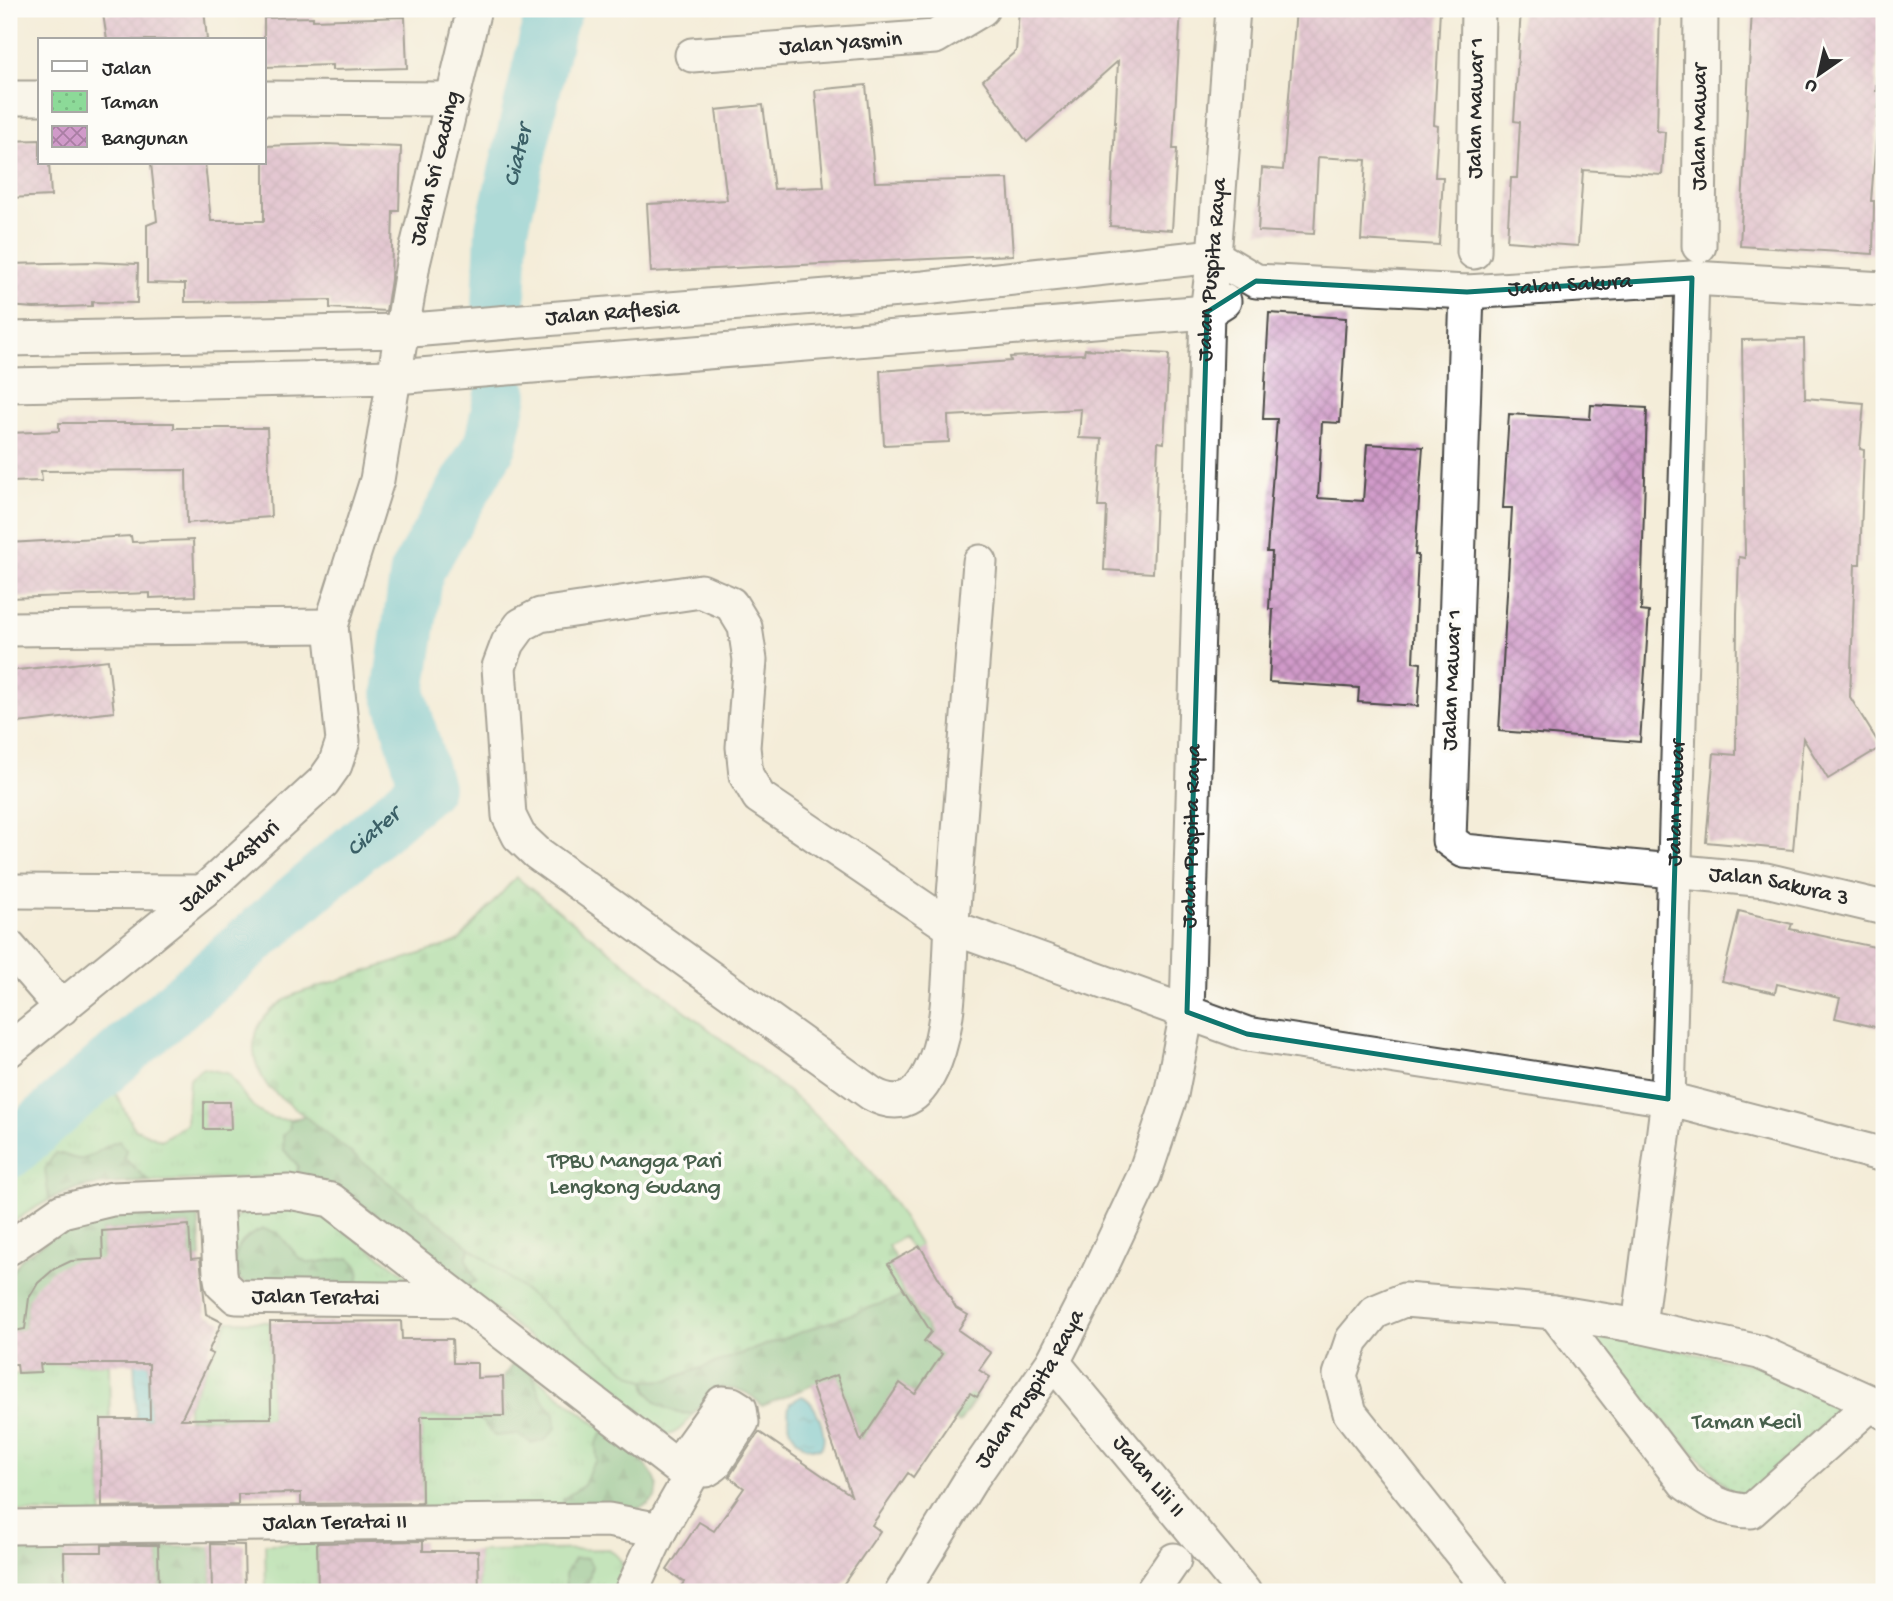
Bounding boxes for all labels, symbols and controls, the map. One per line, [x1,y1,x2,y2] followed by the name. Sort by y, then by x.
[778,26,903,62] street label: Jalan Yasmin
[1462,37,1491,179] street label: Jalan Mawar 1
[38,38,266,164] legend
[1784,38,1854,108] north arrow
[102,58,151,83] text: Jalan
[1686,62,1714,190] street label: Jalan Mawar
[1800,73,1822,98] text: U
[404,88,467,249] street label: Jalan Sri Gading
[101,92,158,117] text: Taman
[498,118,541,190] water label: Ciater
[101,128,188,153] text: Bangunan
[1192,176,1234,362] street label: Jalan Puspita Raya
[1507,268,1634,303] street label: Jalan Sakura
[544,295,681,333] street label: Jalan Raflesia
[1437,609,1469,751] street label: Jalan Mawar 1
[1661,737,1692,867] street label: Jalan Mawar
[1176,743,1208,929] street label: Jalan Puspita Raya
[341,798,410,864] water label: Ciater
[174,814,286,919] street label: Jalan Kasturi
[1708,861,1852,913] street label: Jalan Sakura 3
[546,1149,722,1202] park label: TPBU Mangga Pari Lengkong Gudang
[251,1284,380,1312] street label: Jalan Teratai
[969,1304,1091,1474] street label: Jalan Puspita Raya
[1690,1410,1802,1437] park label: Taman Kecil
[1106,1430,1190,1523] street label: Jalan Lili II
[263,1509,407,1538] street label: Jalan Teratai II

